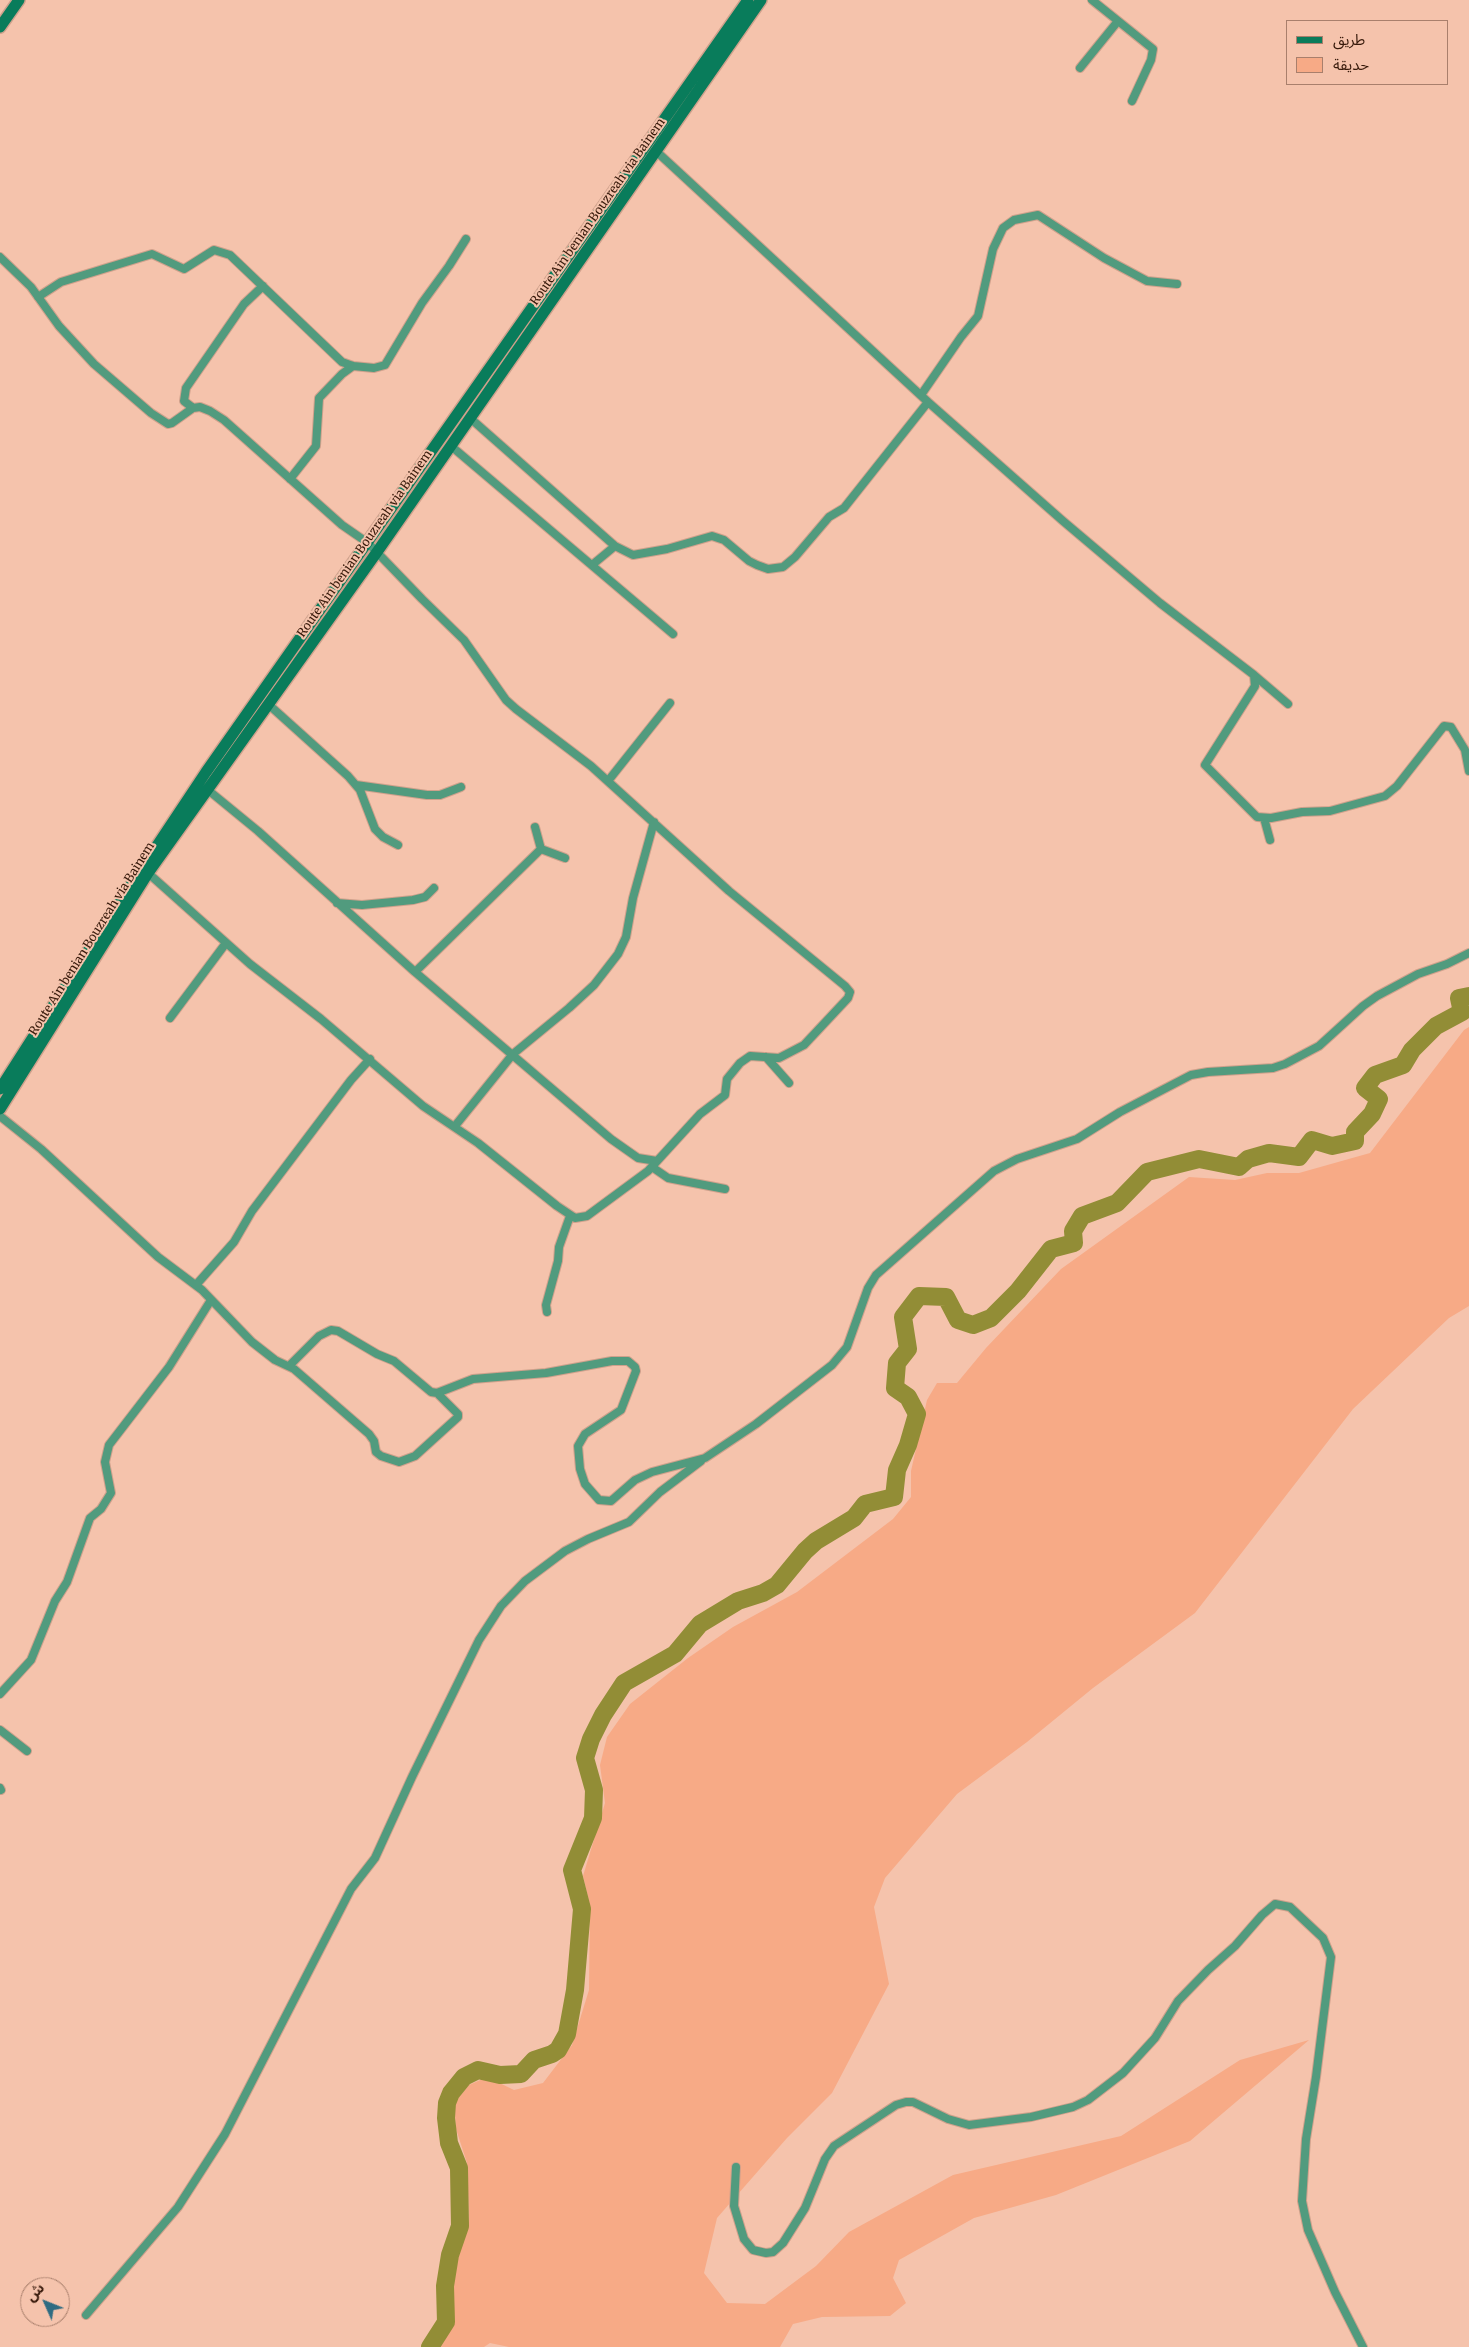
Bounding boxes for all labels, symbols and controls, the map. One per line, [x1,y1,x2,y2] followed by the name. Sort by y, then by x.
[1286,20,1449,85] legend
[1333,30,1365,49] text: طريق
[1333,55,1369,74] text: حديقة
[528,116,668,308] street label: Route Ain benian Bouzreah via Bainem
[295,448,435,640] street label: Route Ain benian Bouzreah via Bainem
[26,840,158,1038] street label: Route Ain benian Bouzreah via Bainem
[20,2277,70,2327] north arrow
[22,2279,48,2305] text: ش

